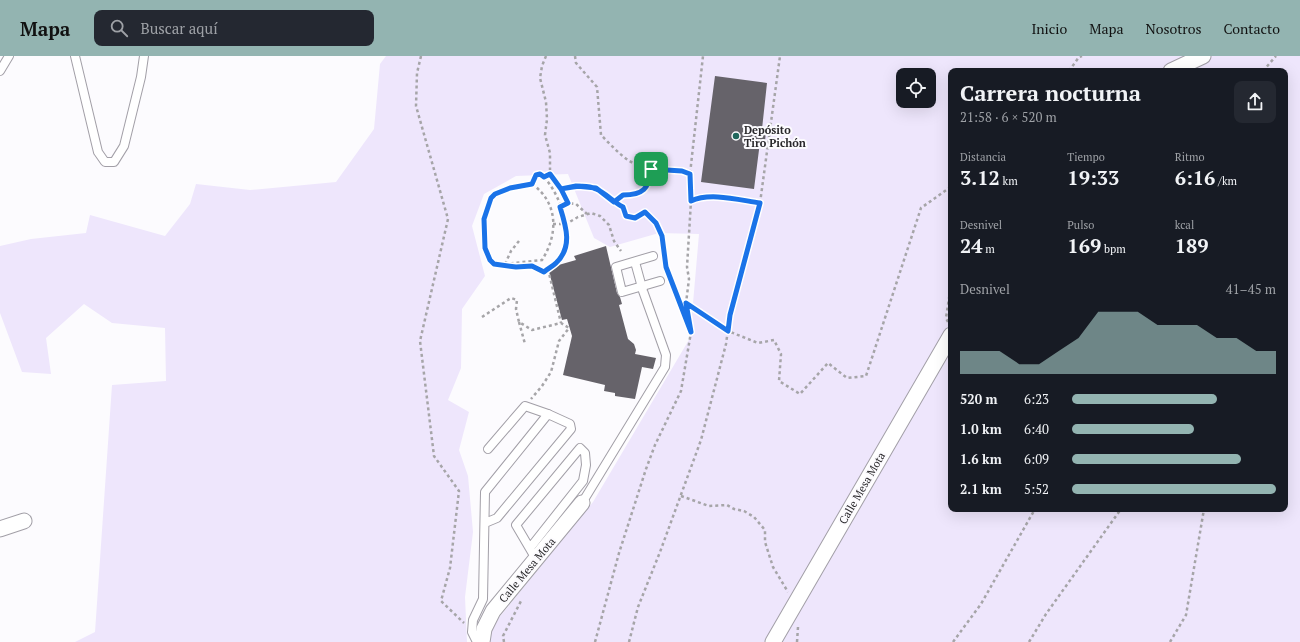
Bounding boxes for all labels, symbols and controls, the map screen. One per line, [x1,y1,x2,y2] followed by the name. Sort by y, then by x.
[94,10,374,46] search box
[20,16,70,41] text: Mapa
[108,17,130,39] icon: search
[140,18,218,38] text: Buscar aquí
[1031,19,1067,38] text: Inicio
[1089,19,1124,38] text: Mapa
[1146,19,1202,38] text: Nosotros
[1224,19,1280,38] text: Contacto
[896,68,936,108] map controls
[896,68,936,108] button: locate
[960,78,1141,107] text: Carrera nocturna
[1234,81,1276,123] button: share
[960,108,1057,126] text: 21:58 · 6 × 520 m
[744,123,806,150] place label: Depósito Tiro Pichón
[731,131,741,141] marker: Depósito Tiro Pichón
[960,150,1006,164] text: Distancia
[1067,150,1105,164] text: Tiempo
[1175,150,1205,164] text: Ritmo
[634,152,668,186] pin
[640,158,662,180] icon: arrive
[960,164,1000,191] text: 3.12
[1067,164,1119,191] text: 19:33
[1175,164,1215,191] text: 6:16
[1000,174,1018,188] text: km
[1215,174,1237,188] text: /km
[960,218,1002,232] text: Desnivel
[1067,218,1094,232] text: Pulso
[1175,218,1194,232] text: kcal
[960,232,983,259] text: 24
[1067,232,1101,259] text: 169
[1175,232,1209,259] text: 189
[983,242,995,256] text: m
[1101,242,1126,256] text: bpm
[960,280,1010,298] text: Desnivel
[1226,280,1276,298] text: 41–45 m
[960,390,998,408] text: 520 m
[1024,390,1049,408] text: 6:23
[960,420,1002,438] text: 1.0 km
[1024,420,1049,438] text: 6:40
[836,449,888,526] street label: Calle Mesa Mota
[960,450,1002,468] text: 1.6 km
[1024,450,1049,468] text: 6:09
[960,480,1002,498] text: 2.1 km
[1024,480,1049,498] text: 5:52
[496,534,559,605] street label: Calle Mesa Mota

